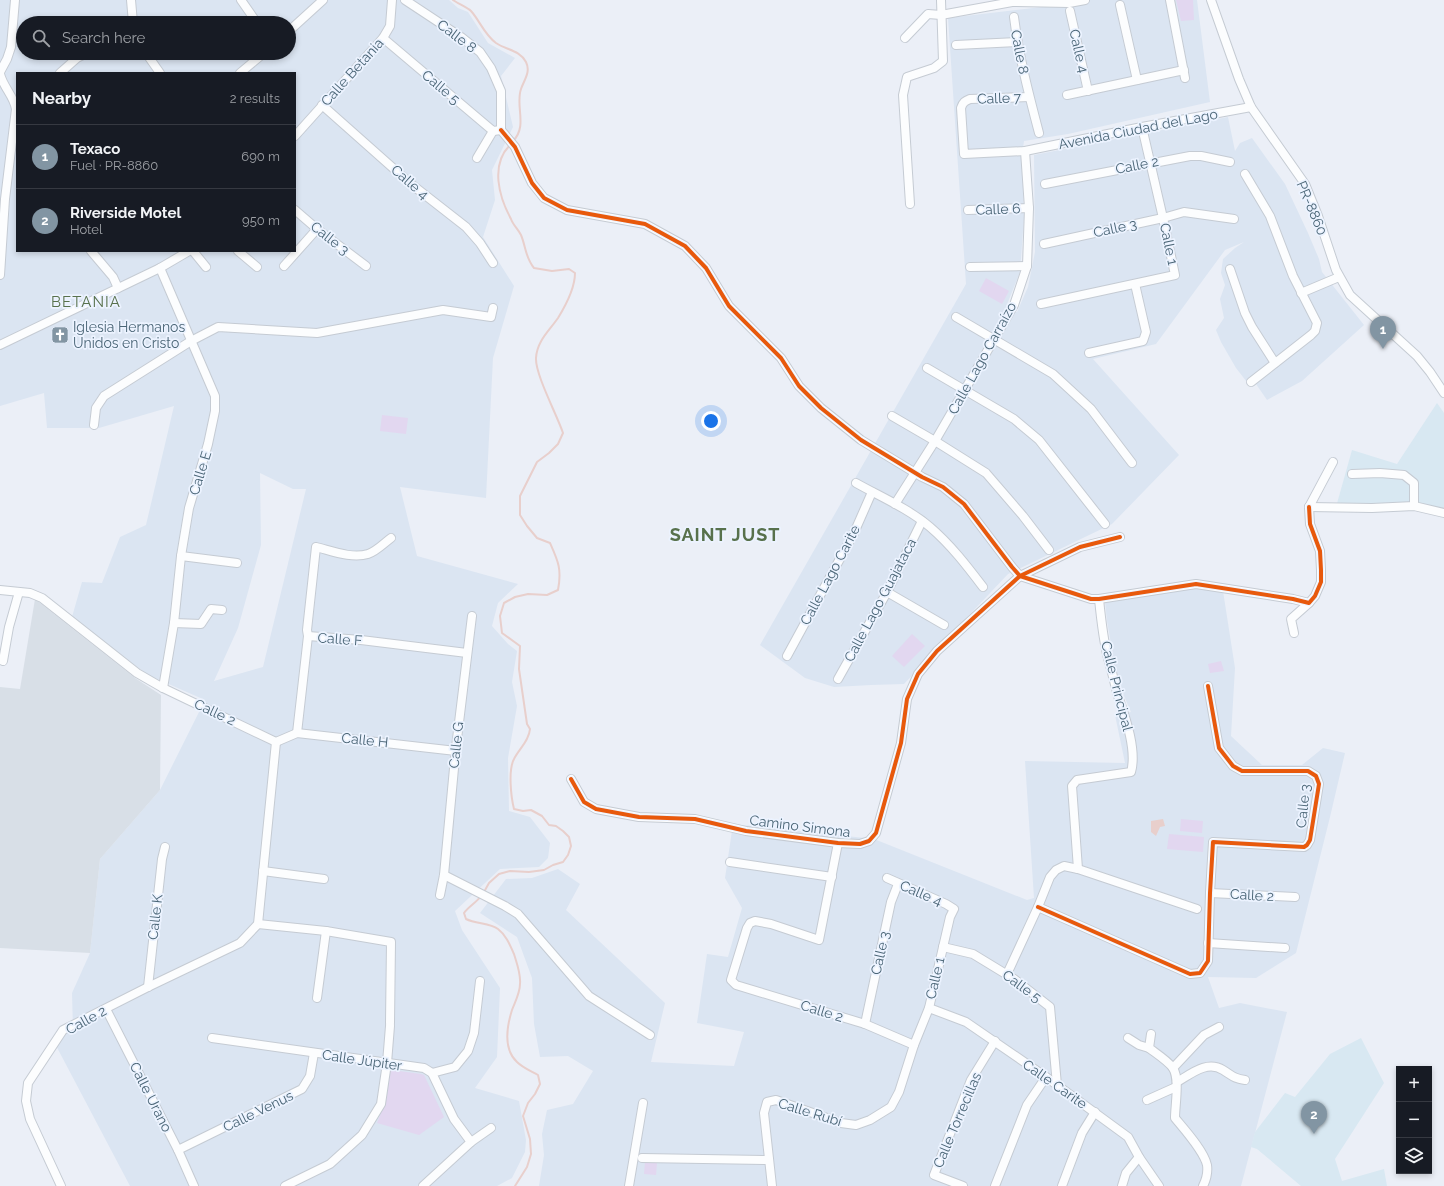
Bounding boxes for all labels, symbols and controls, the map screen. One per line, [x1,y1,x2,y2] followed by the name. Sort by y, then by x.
[16,16,296,60] search box
[434,16,480,56] street label: Calle 8
[30,27,52,49] icon: search
[1008,28,1032,76] street label: Calle 8
[1066,28,1092,75] street label: Calle 4
[62,29,145,47] text: Search here
[318,35,386,109] street label: Calle Betania
[419,67,463,108] street label: Calle 5
[32,88,91,108] text: Nearby
[977,89,1022,107] street label: Calle 7
[230,91,280,106] text: 2 results
[1057,106,1219,152] street label: Avenida Ciudad del Lago
[70,140,120,158] text: Texaco
[42,149,48,164] text: 1
[241,149,280,164] text: 690 m
[1114,153,1160,177] street label: Calle 2
[70,158,158,173] text: Fuel · PR-8860
[388,161,432,203] street label: Calle 4
[1293,178,1331,238] street label: PR-8860
[975,200,1021,218] street label: Calle 6
[70,204,181,222] text: Riverside Motel
[41,213,49,228] text: 2
[242,213,280,228] text: 950 m
[1092,216,1138,240] street label: Calle 3
[308,218,352,258] street label: Calle 3
[1157,221,1181,267] street label: Calle 1
[70,222,103,237] text: Hotel
[51,293,121,311] district label: BETANIA
[945,299,1019,417] street label: Calle Lago Carraízo
[1370,316,1396,349] pin: 1
[73,319,185,351] place label: Iglesia Hermanos Unidos en Cristo
[50,325,70,345] church icon: Iglesia Hermanos Unidos en Cristo
[701,411,721,431] your location
[186,449,214,497] street label: Calle E
[797,522,863,628] street label: Calle Lago Carite
[670,524,780,545] district label: SAINT JUST
[841,536,919,664] street label: Calle Lago Guajataca
[317,629,363,649] street label: Calle F
[1098,639,1136,733] street label: Calle Principal
[192,695,238,729] street label: Calle 2
[446,721,466,769] street label: Calle G
[341,730,389,750] street label: Calle H
[1293,783,1313,829] street label: Calle 3
[749,812,851,840] street label: Camino Simona
[897,877,945,909] street label: Calle 4
[1230,886,1274,904] street label: Calle 2
[145,893,165,941] street label: Calle K
[868,930,892,976] street label: Calle 3
[922,955,948,1001] street label: Calle 1
[999,967,1045,1006] street label: Calle 5
[799,997,845,1025] street label: Calle 2
[63,1002,109,1038] street label: Calle 2
[321,1046,403,1074] street label: Calle Júpiter
[1020,1056,1090,1112] street label: Calle Carite
[127,1059,175,1135] street label: Calle Urano
[1396,1066,1432,1174] map controls
[1396,1066,1432,1102] button: +
[930,1070,984,1170] street label: Calle Torrecillas
[220,1087,296,1135] street label: Calle Venus
[776,1095,845,1130] street label: Calle Rubí
[1301,1101,1327,1134] pin: 2
[1396,1102,1432,1138] button: −
[1396,1138,1432,1174] button: layers

